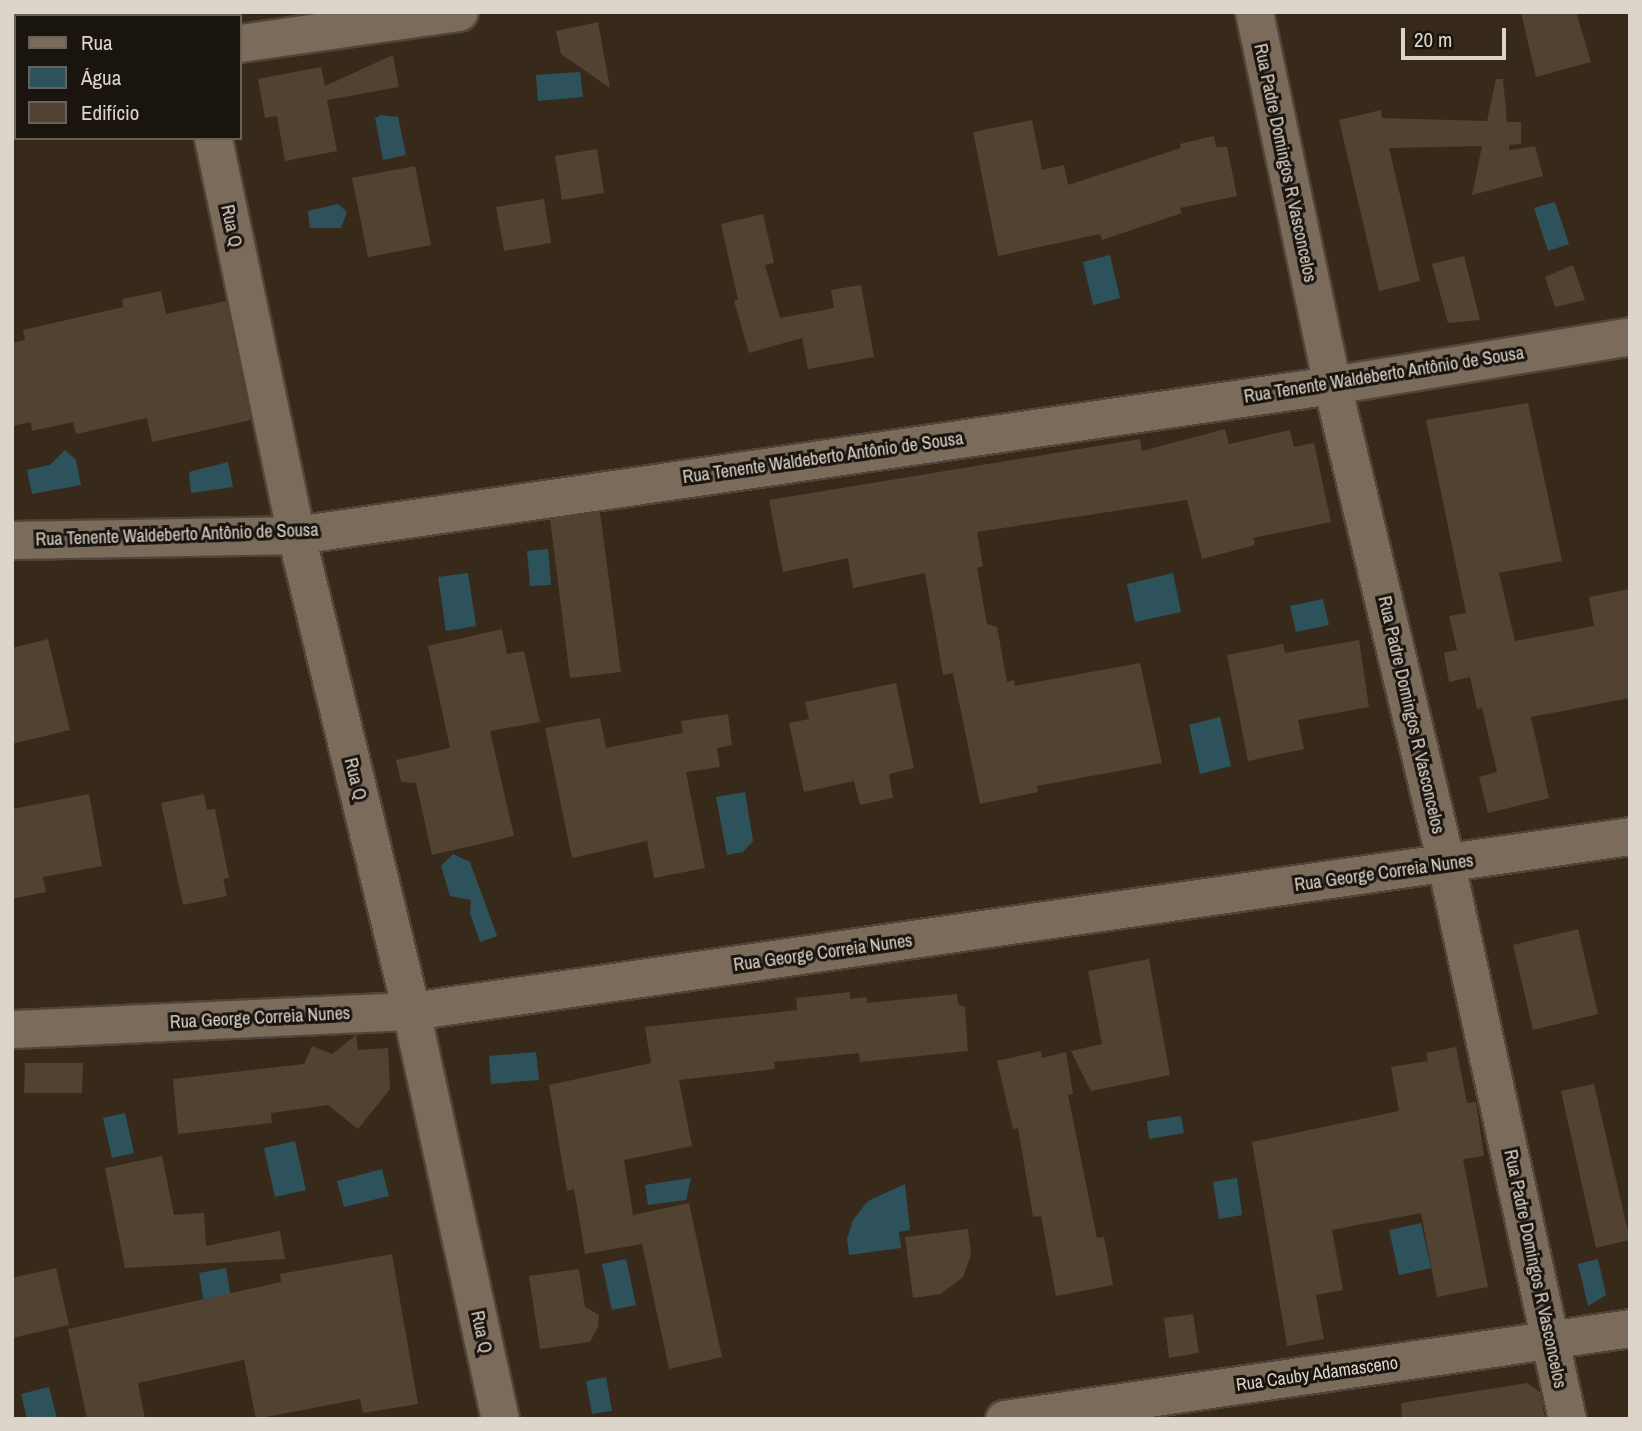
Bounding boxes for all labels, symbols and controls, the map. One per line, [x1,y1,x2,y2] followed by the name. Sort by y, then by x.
[14,14,242,140] legend
[1404,14,1509,58] scale bar
[1414,25,1452,54] text: 20 m
[81,28,113,57] text: Rua
[1249,42,1321,284] street label: Rua Padre Domingos R Vasconcelos
[81,63,121,92] text: Água
[81,98,139,127] text: Edifício
[216,203,246,249] street label: Rua Q
[1242,342,1526,408] street label: Rua Tenente Waldeberto Antônio de Sousa
[681,428,965,488] street label: Rua Tenente Waldeberto Antônio de Sousa
[35,519,319,551] street label: Rua Tenente Waldeberto Antônio de Sousa
[1373,594,1449,836] street label: Rua Padre Domingos R Vasconcelos
[339,756,371,802] street label: Rua Q
[1293,850,1475,896] street label: Rua George Correia Nunes
[732,930,914,976] street label: Rua George Correia Nunes
[169,1002,351,1034] street label: Rua George Correia Nunes
[1499,1148,1571,1390] street label: Rua Padre Domingos R Vasconcelos
[466,1309,496,1355] street label: Rua Q
[1234,1352,1400,1396] street label: Rua Cauby Adamasceno

